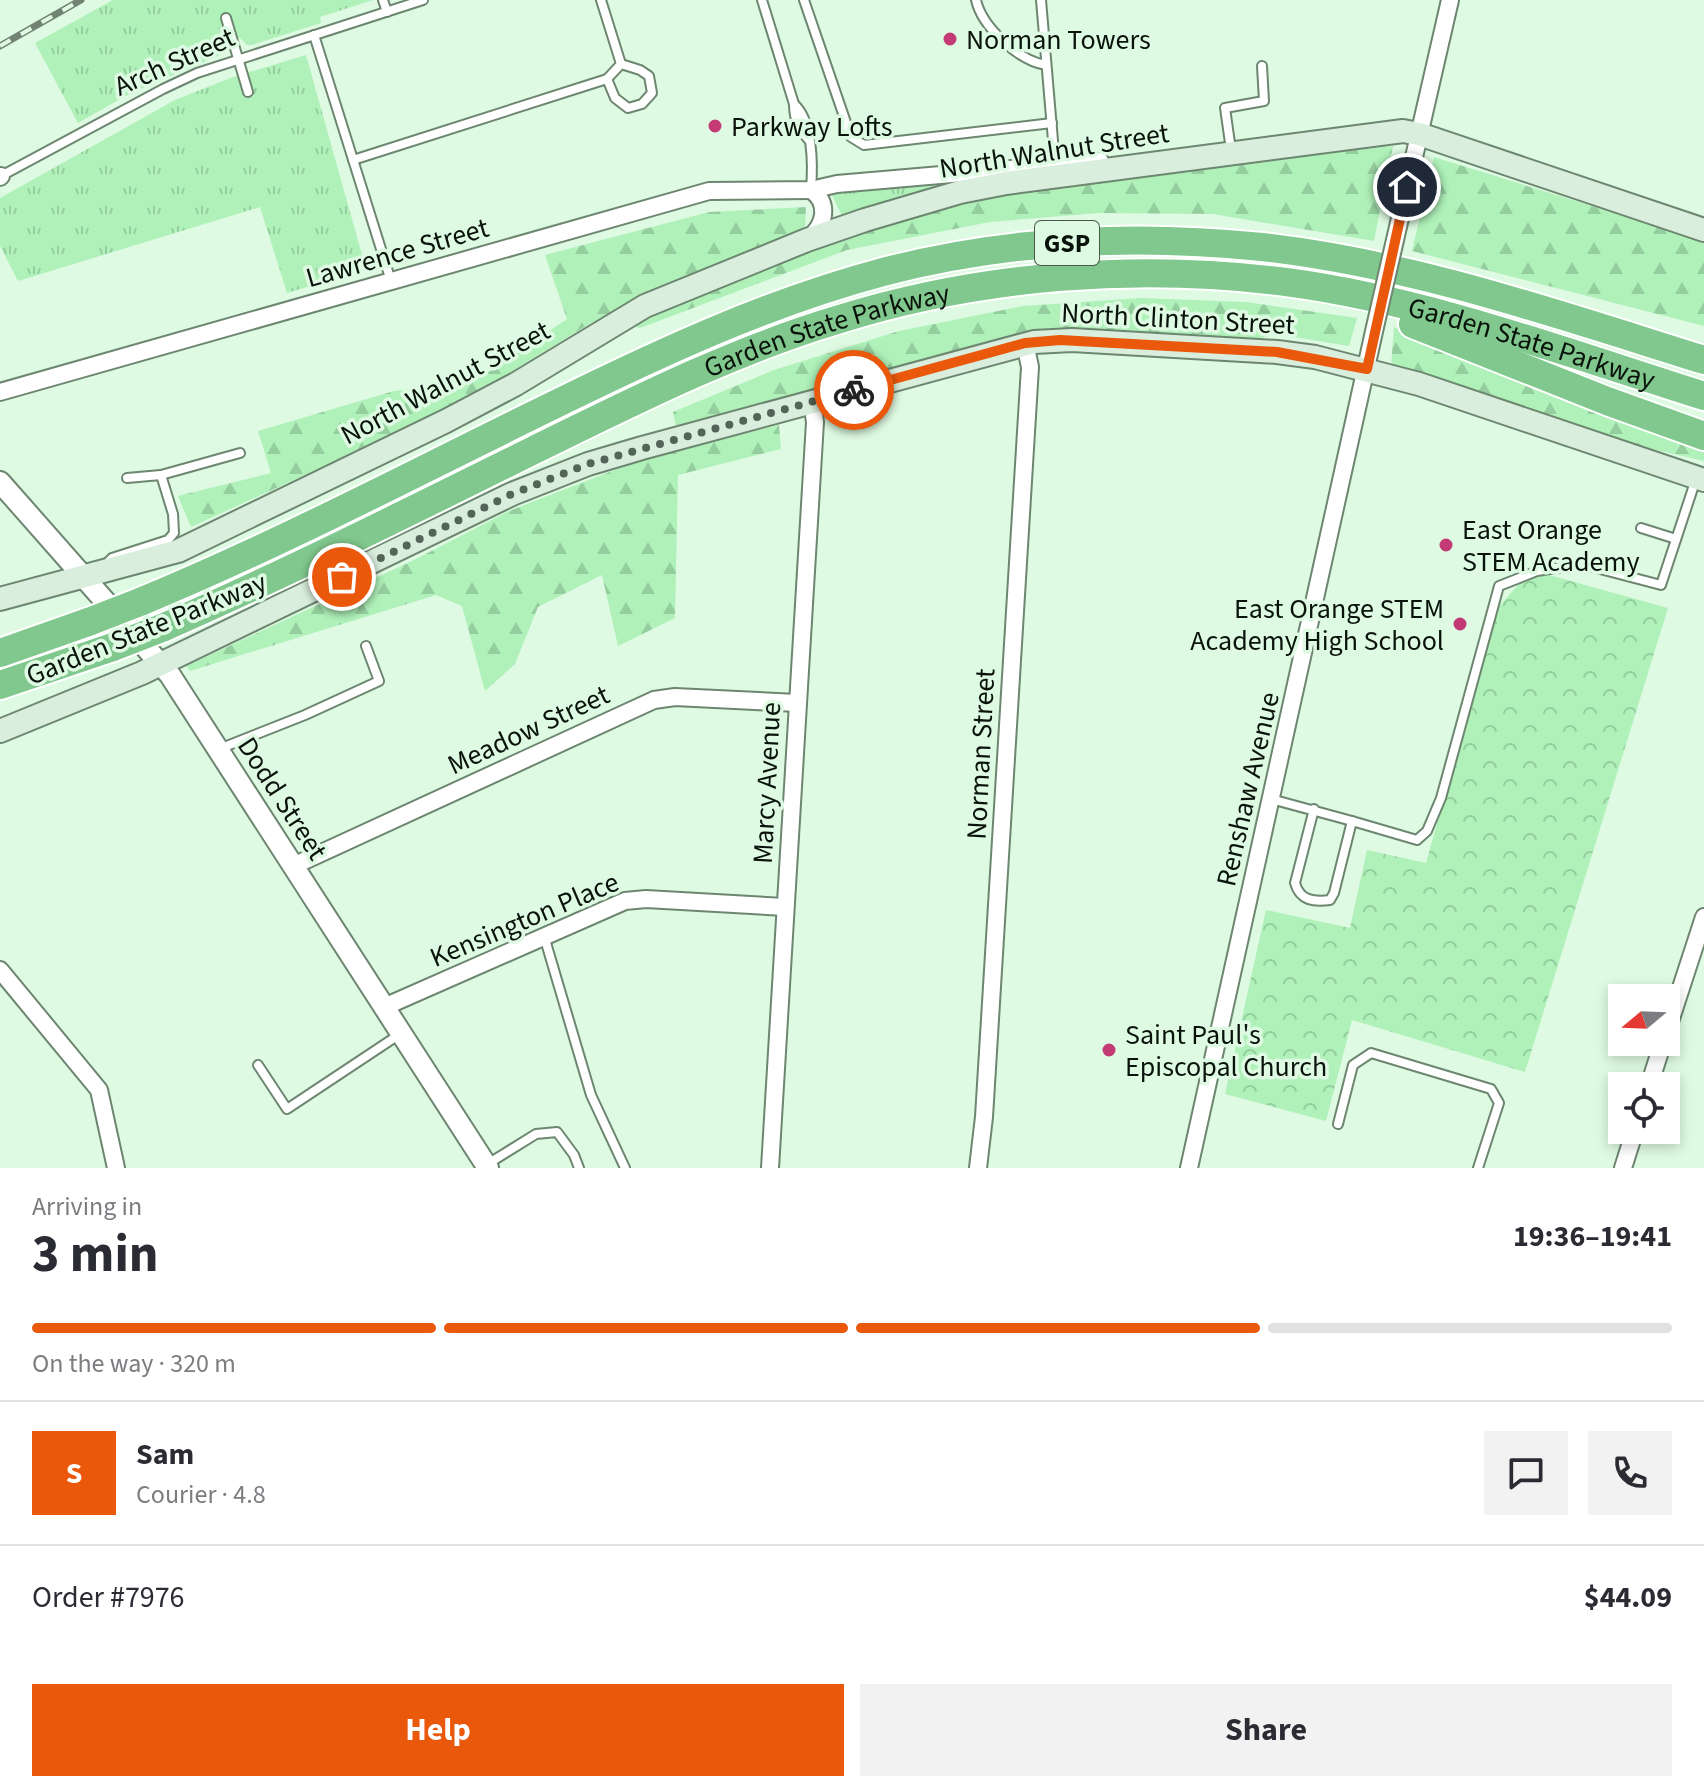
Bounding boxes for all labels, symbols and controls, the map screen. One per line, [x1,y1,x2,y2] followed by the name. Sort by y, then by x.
[108,17,242,106] street label: Arch Street
[966,20,1151,60] place label: Norman Towers
[941,30,959,48] marker: Norman Towers
[731,107,892,147] place label: Parkway Lofts
[937,113,1172,189] street label: North Walnut Street
[706,117,724,135] marker: Parkway Lofts
[1373,153,1441,221] pin
[1385,165,1429,209] icon: home
[301,208,494,298] street label: Lawrence Street
[1035,221,1099,265] road number: GSP
[698,273,953,388] street label: Garden State Parkway
[1404,287,1660,400] street label: Garden State Parkway
[1060,293,1296,345] street label: North Clinton Street
[334,311,558,455] street label: North Walnut Street
[814,350,894,430] courier
[832,368,876,412] icon: bike
[1462,510,1640,582] place label: East Orange STEM Academy
[1437,536,1455,554] marker: East Orange STEM Academy
[308,543,376,611] pin
[320,555,364,599] icon: bag
[20,562,273,695] street label: Garden State Parkway
[1190,589,1444,661] place label: East Orange STEM Academy High School
[1451,615,1469,633] marker: East Orange STEM Academy High School
[957,667,1005,841] street label: Norman Street
[441,675,616,785] street label: Meadow Street
[1206,688,1290,890] street label: Renshaw Avenue
[743,701,791,865] street label: Marcy Avenue
[227,729,337,868] street label: Dodd Street
[424,862,625,978] street label: Kensington Place
[1608,984,1680,1056] north arrow
[1608,984,1680,1144] map controls
[1125,1015,1327,1087] place label: Saint Paul's Episcopal Church
[1100,1041,1118,1059] marker: Saint Paul's Episcopal Church
[1608,1072,1680,1144] button: locate
[32,1188,142,1225] text: Arriving in
[1513,1215,1672,1258] text: 19:36–19:41
[32,1218,159,1292] text: 3 min
[32,1345,236,1382] text: On the way · 320 m
[1484,1431,1568,1515] button: chat
[1588,1431,1672,1515] button: phone
[136,1433,194,1476] text: Sam
[66,1452,82,1495] text: S
[136,1476,266,1513] text: Courier · 4.8
[32,1576,185,1619] text: Order #7976
[1584,1576,1672,1619] text: $44.09
[32,1684,844,1776] button: Help
[860,1684,1672,1776] button: Share

